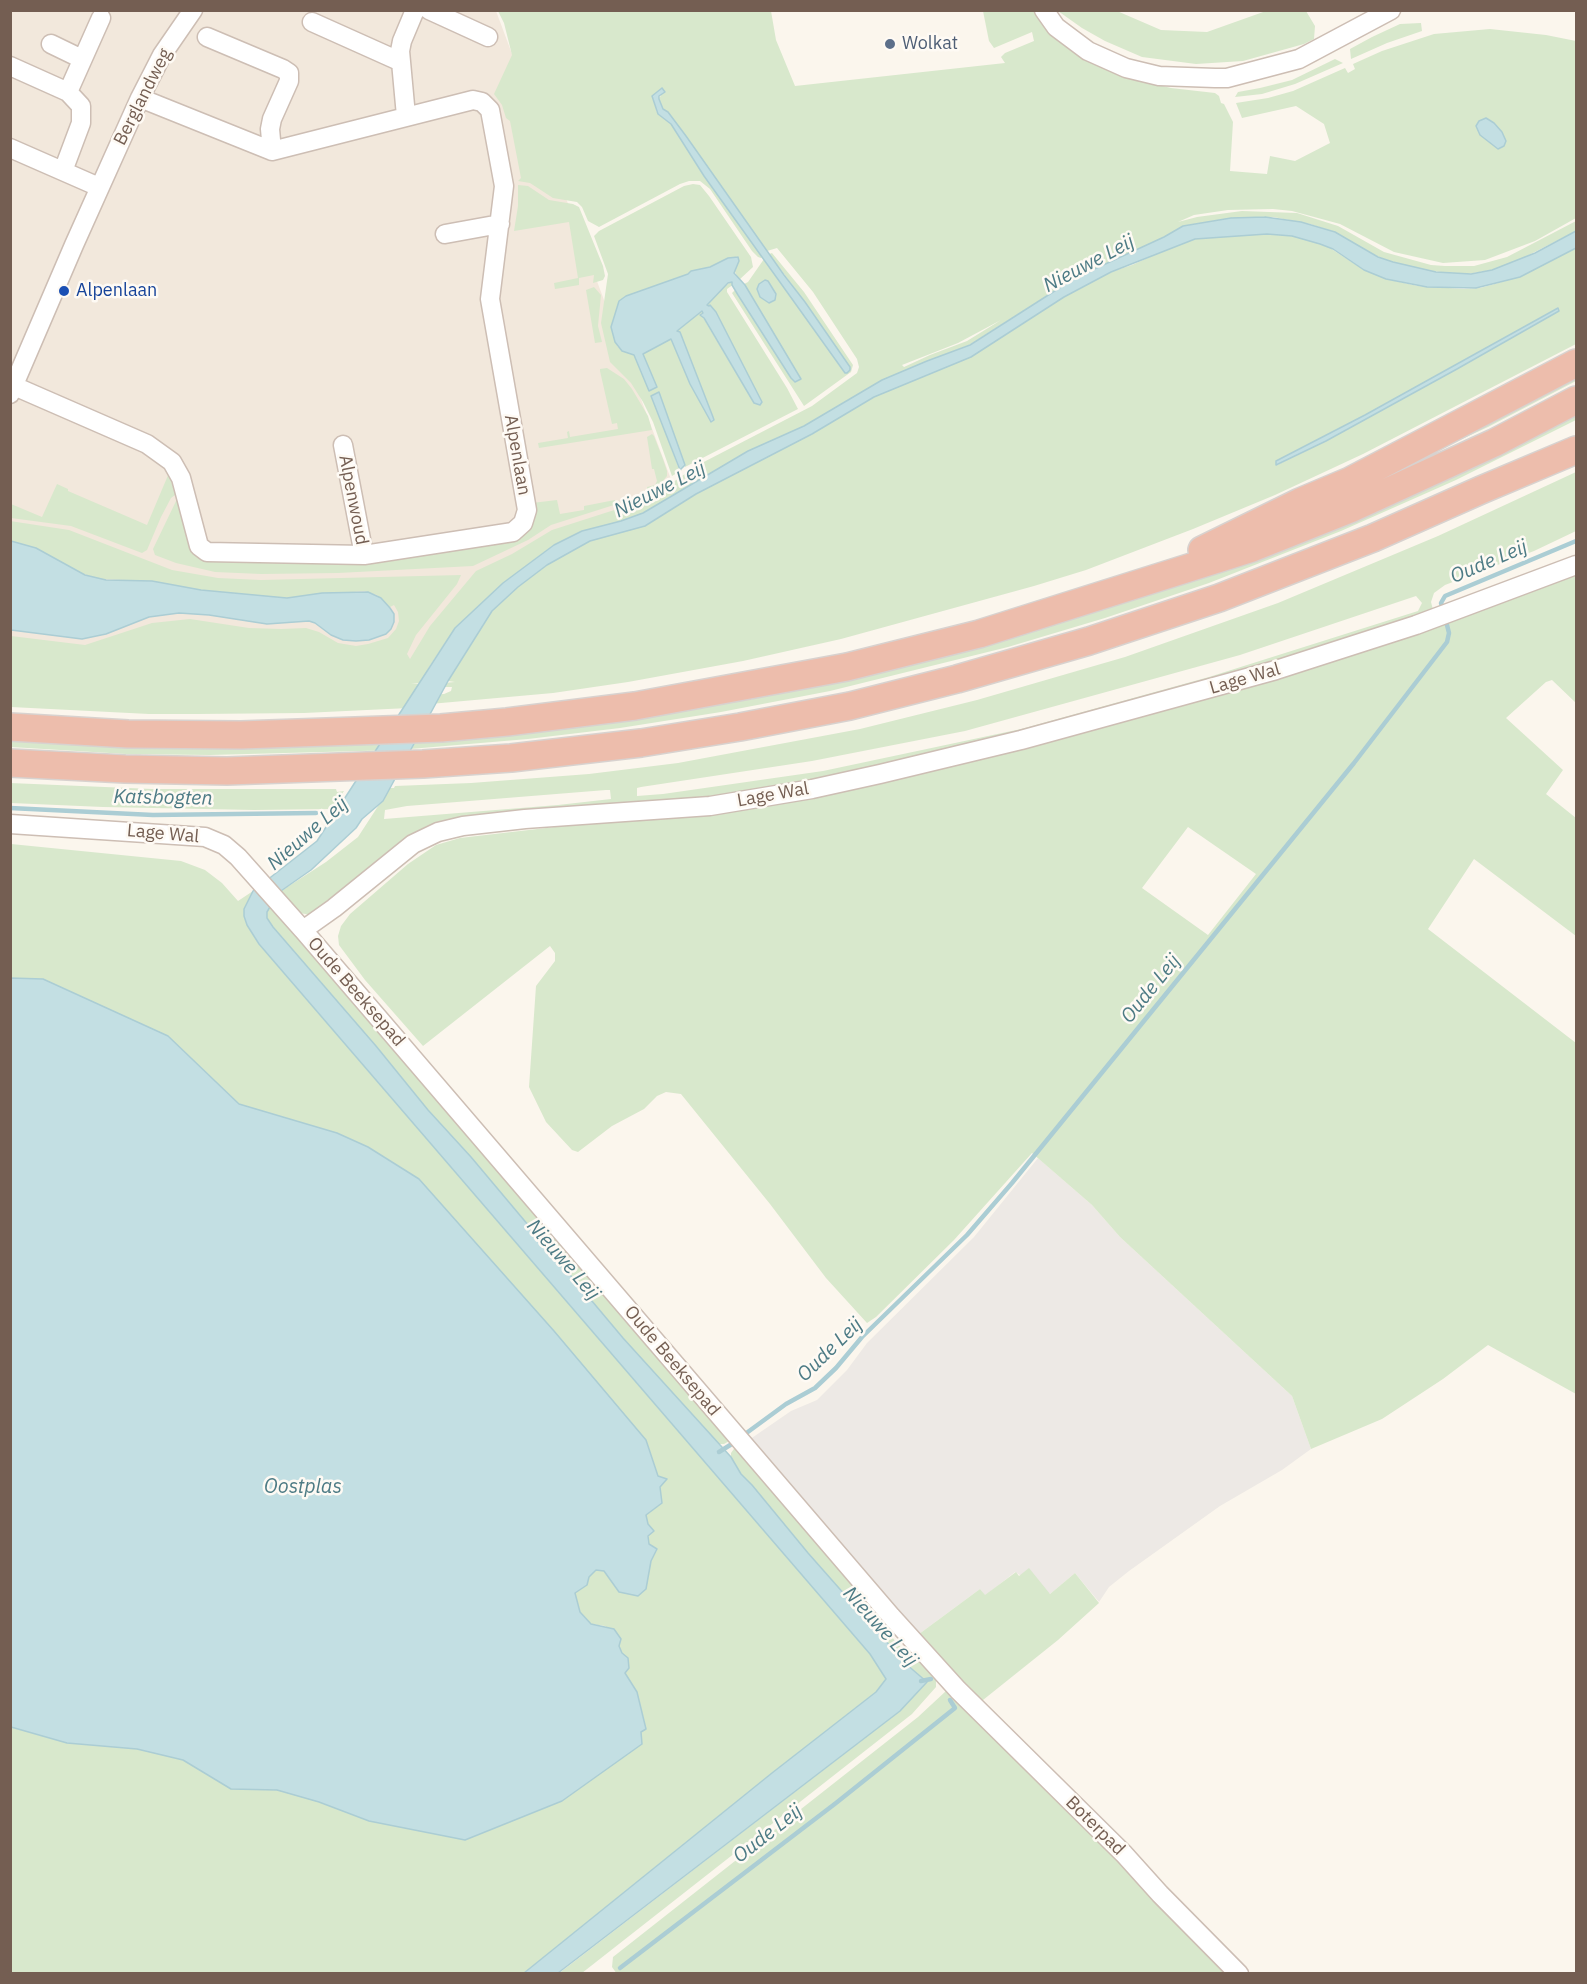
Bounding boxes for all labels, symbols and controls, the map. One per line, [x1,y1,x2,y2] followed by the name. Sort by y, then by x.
[902,33,958,55] place label: Wolkat
[883,37,897,51] marker: Wolkat
[109,45,177,149] street label: Berglandweg
[1039,230,1139,298] water label: Nieuwe Leij
[76,280,157,302] place label: Alpenlaan
[57,284,71,298] marker: Alpenlaan
[499,413,535,497] street label: Alpenlaan
[334,453,372,547] street label: Alpenwoud
[610,457,710,523] water label: Nieuwe Leij
[1447,535,1531,589] water label: Oude Leij
[1207,659,1283,699] street label: Lage Wal
[735,778,811,812] street label: Lage Wal
[113,785,213,811] water label: Katsbogten
[263,792,353,876] water label: Nieuwe Leij
[126,820,200,848] street label: Lage Wal
[303,933,409,1051] street label: Oude Beeksepad
[1116,950,1186,1028] water label: Oude Leij
[521,1215,605,1305] water label: Nieuwe Leij
[620,1301,724,1421] street label: Oude Beeksepad
[792,1313,868,1387] water label: Oude Leij
[264,1475,342,1499] water label: Oostplas
[838,1582,922,1672] water label: Nieuwe Leij
[1061,1792,1129,1860] street label: Boterpad
[729,1799,807,1869] water label: Oude Leij

